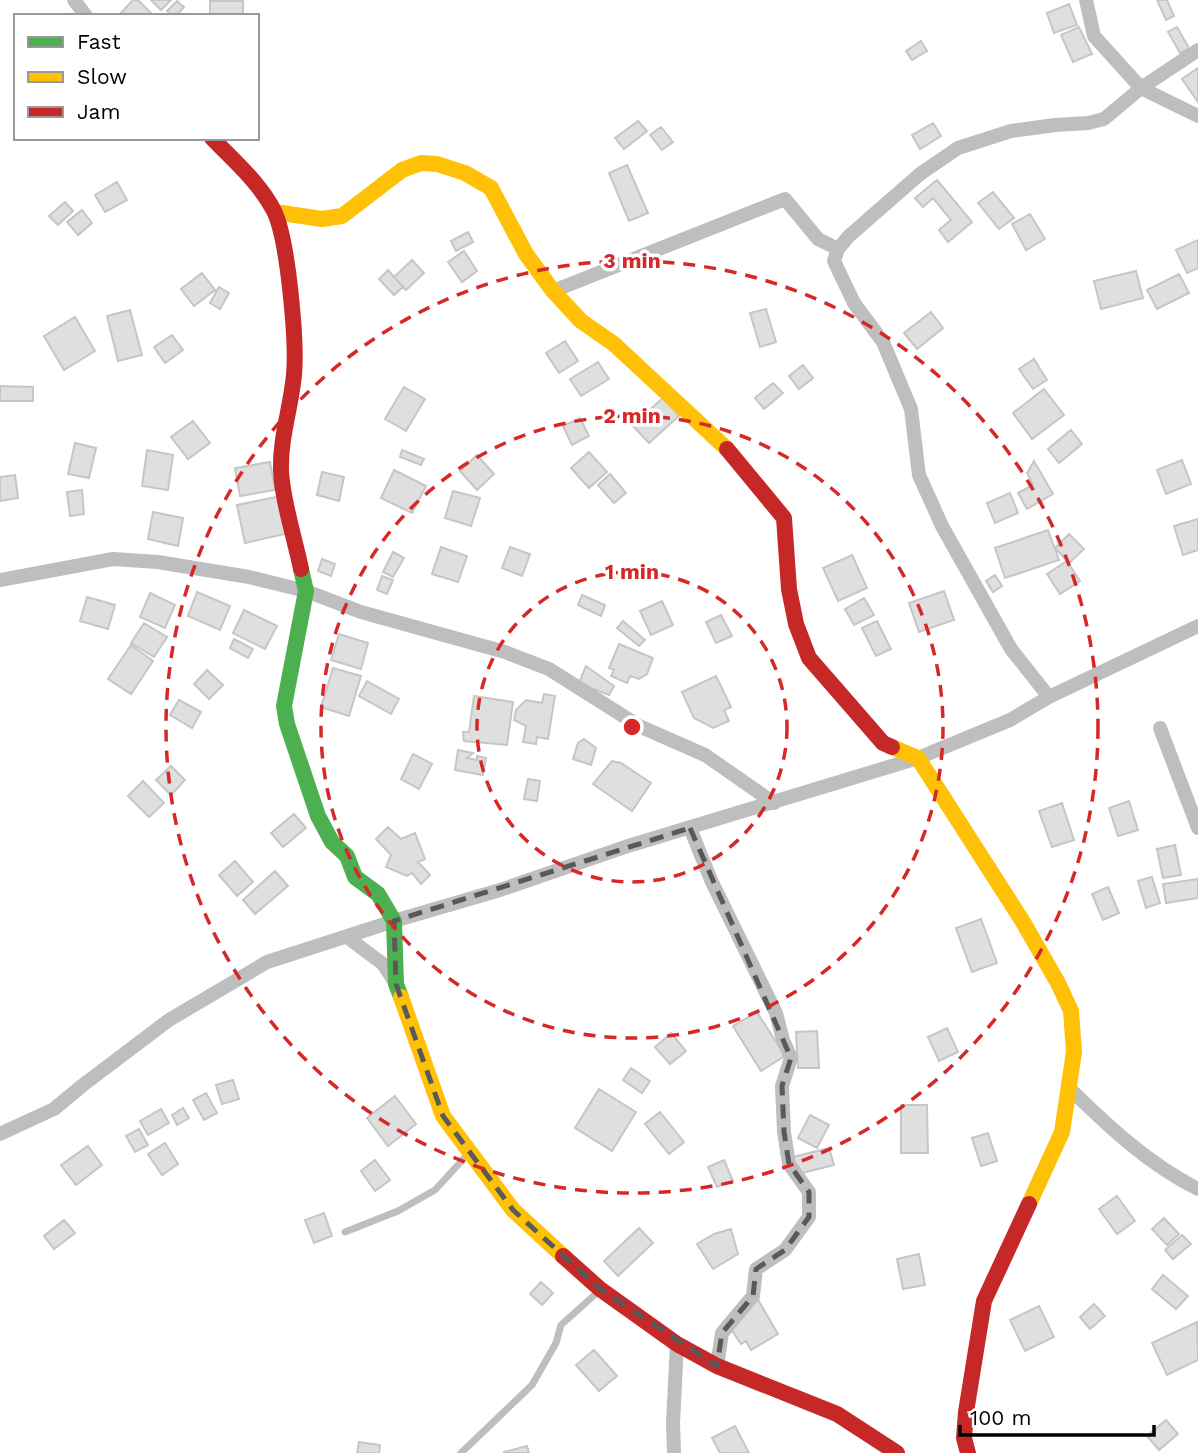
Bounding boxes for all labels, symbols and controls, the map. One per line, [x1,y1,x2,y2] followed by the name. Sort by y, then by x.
[14,14,259,140] legend
[77,29,121,54] text: Fast
[77,64,127,89] text: Slow
[77,99,120,124] text: Jam
[603,248,661,273] text: 3 min
[603,403,661,428] text: 2 min
[605,559,659,584] text: 1 min
[620,715,644,739] centre of rings
[960,1394,1154,1438] scale bar
[970,1405,1032,1430] text: 100 m

